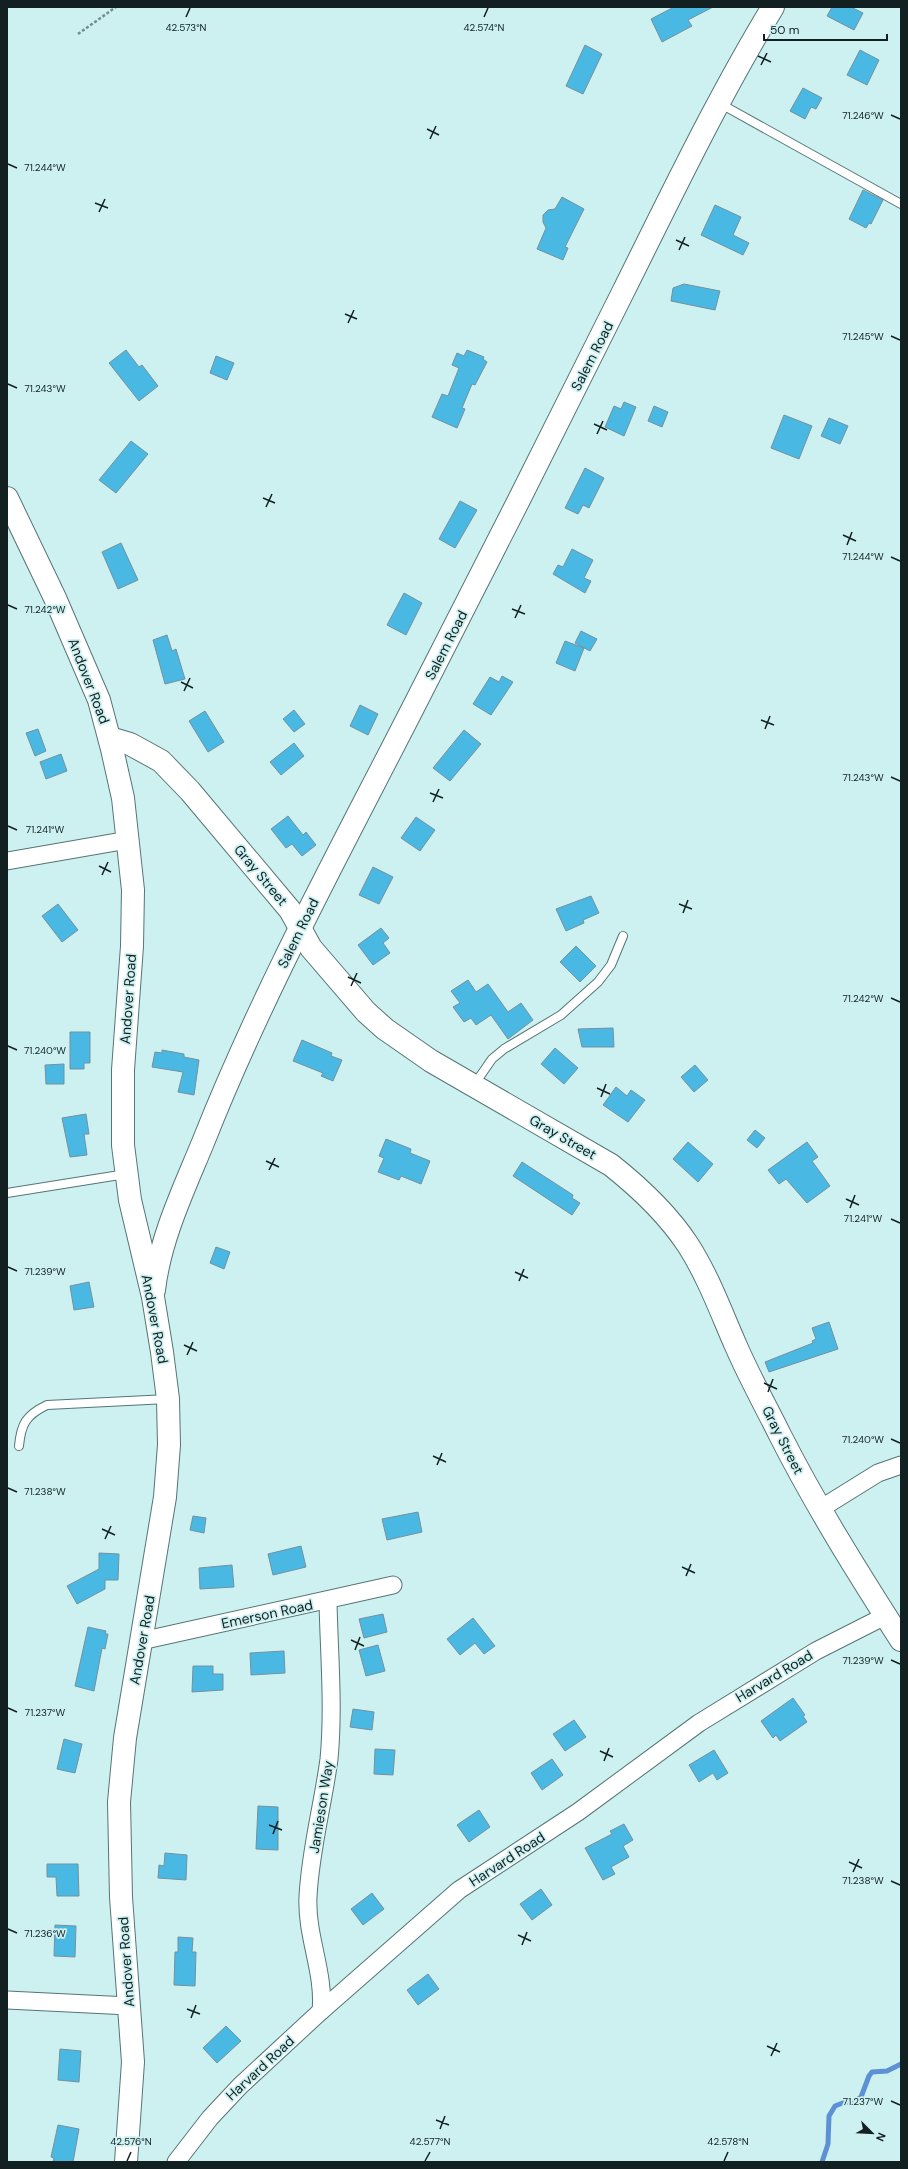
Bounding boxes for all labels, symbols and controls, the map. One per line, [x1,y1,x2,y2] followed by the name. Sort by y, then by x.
[764,16,887,42] scale bar
[165,21,207,34] text: 42.573°N
[464,21,505,34] text: 42.574°N
[770,22,799,38] text: 50 m
[842,109,884,122] text: 71.246°W
[24,161,66,174] text: 71.244°W
[567,318,617,394] street label: Salem Road
[842,330,884,343] text: 71.245°W
[24,382,66,395] text: 71.243°W
[842,550,884,563] text: 71.244°W
[24,603,66,616] text: 71.242°W
[421,607,471,683] street label: Salem Road
[64,636,114,726] street label: Andover Road
[842,771,884,784] text: 71.243°W
[26,823,65,836] text: 71.241°W
[230,841,292,909] street label: Gray Street
[273,895,323,971] street label: Salem Road
[116,953,140,1045] street label: Andover Road
[842,992,884,1005] text: 71.242°W
[24,1044,66,1057] text: 71.240°W
[526,1111,600,1163] street label: Gray Street
[844,1212,883,1225] text: 71.241°W
[24,1265,66,1278] text: 71.239°W
[138,1273,172,1365] street label: Andover Road
[758,1403,808,1477] street label: Gray Street
[842,1433,884,1446] text: 71.240°W
[24,1485,66,1498] text: 71.238°W
[125,1594,159,1686] street label: Andover Road
[220,1596,314,1632] street label: Emerson Road
[732,1646,816,1706] street label: Harvard Road
[842,1654,884,1667] text: 71.239°W
[25,1706,66,1719] text: 71.237°W
[305,1759,337,1855] street label: Jamieson Way
[466,1828,548,1890] street label: Harvard Road
[842,1874,884,1887] text: 71.238°W
[114,1916,138,2008] street label: Andover Road
[24,1927,66,1940] text: 71.236°W
[222,2032,298,2104] street label: Harvard Road
[843,2095,884,2108] text: 71.237°W
[852,2113,892,2153] north arrow
[873,2131,889,2144] text: N
[110,2135,152,2148] text: 42.576°N
[410,2135,450,2148] text: 42.577°N
[707,2135,749,2148] text: 42.578°N

